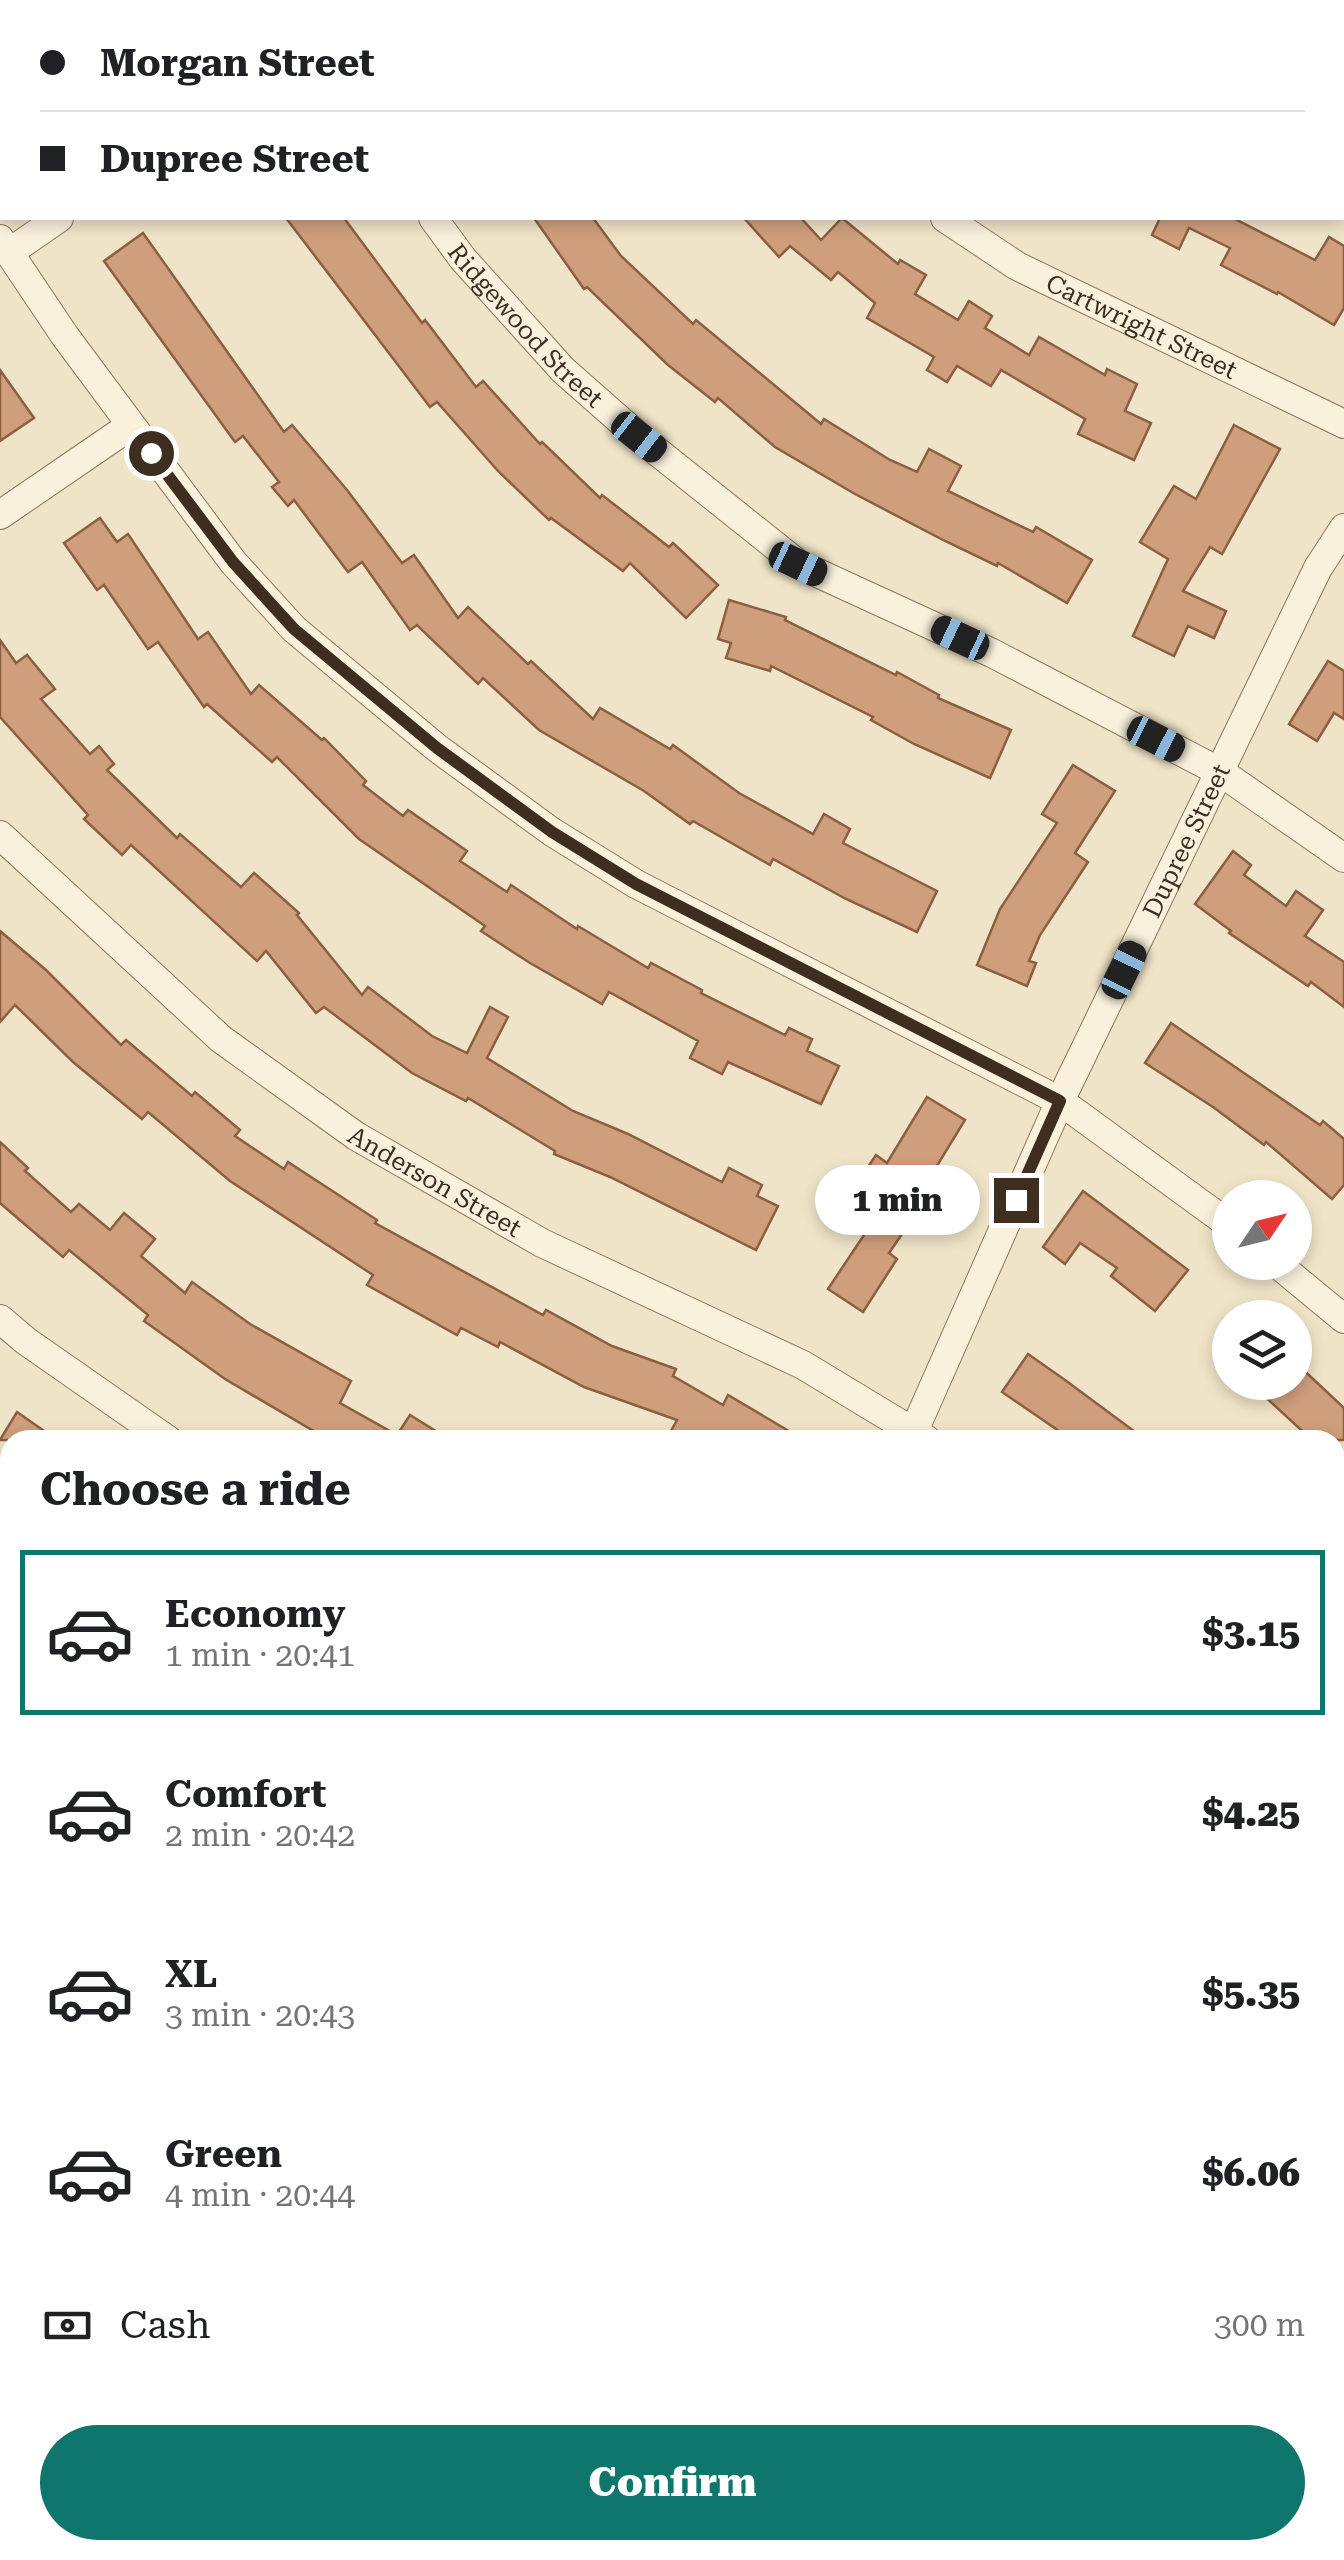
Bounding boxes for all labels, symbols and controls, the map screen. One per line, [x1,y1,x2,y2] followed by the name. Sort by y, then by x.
[100,41,375,85] text: Morgan Street
[100,137,369,181] text: Dupree Street
[442,238,609,413] street label: Ridgewood Street
[1041,268,1242,385] street label: Cartwright Street
[606,407,672,467] car
[129,431,174,476] route start
[764,538,832,590] car
[926,612,994,664] car
[1122,712,1190,766] car
[1137,759,1236,922] street label: Dupree Street
[1097,936,1151,1004] car
[343,1121,526,1243] street label: Anderson Street
[816,1165,981,1235] callout: 1 min
[994,1178,1039,1223] route end
[1212,1180,1312,1280] north arrow
[1212,1180,1312,1400] map controls
[853,1181,942,1219] text: 1 min
[1212,1300,1312,1400] button: layers
[40,1463,351,1516] text: Choose a ride
[45,1588,135,1678] icon: car
[165,1592,345,1636] text: Economy
[1202,1611,1300,1655] text: $3.15
[165,1636,355,1674] text: 1 min · 20:41
[45,1768,135,1858] icon: car
[165,1772,326,1816] text: Comfort
[1202,1791,1300,1835] text: $4.25
[165,1816,355,1854] text: 2 min · 20:42
[45,1948,135,2038] icon: car
[165,1952,217,1996] text: XL
[1202,1971,1300,2015] text: $5.35
[165,1996,355,2034] text: 3 min · 20:43
[45,2128,135,2218] icon: car
[165,2132,282,2176] text: Green
[1202,2151,1300,2195] text: $6.06
[165,2176,355,2214] text: 4 min · 20:44
[40,2298,95,2353] icon: cash
[120,2303,210,2347] text: Cash
[1214,2306,1305,2344] text: 300 m
[40,2425,1305,2540] button: Confirm

